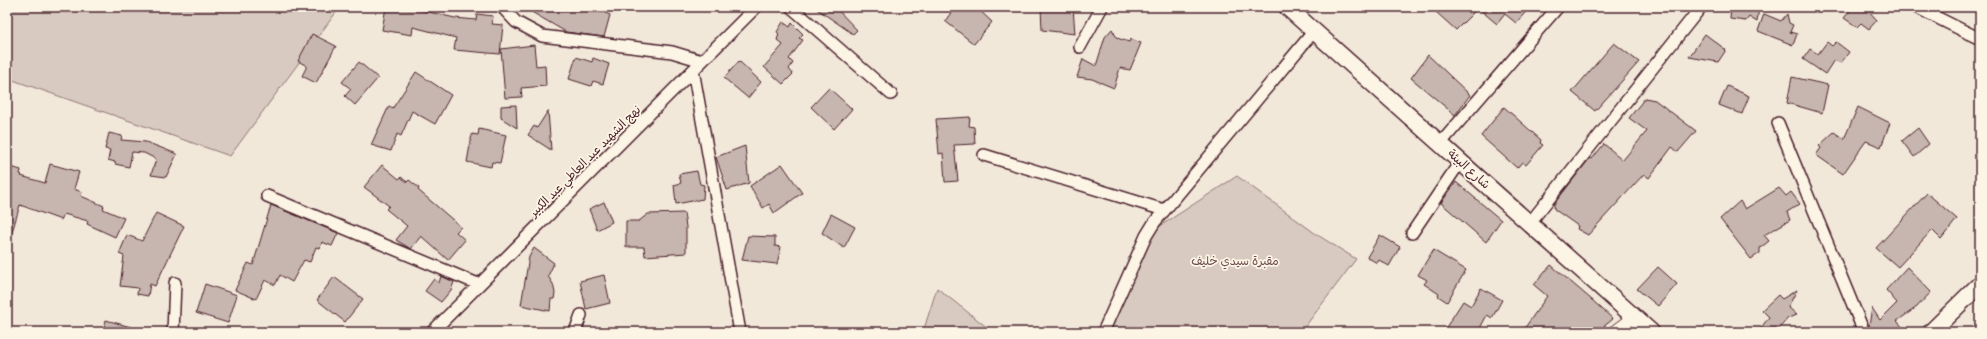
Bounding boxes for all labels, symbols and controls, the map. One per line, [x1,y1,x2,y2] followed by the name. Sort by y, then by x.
[527,104,646,223] street label: نهج الشهيد عبد العاطي عبد الكبير
[1444,148,1492,193] street label: شارع البيئة
[1191,255,1279,270] park label: مقبرة سيدي خليف

